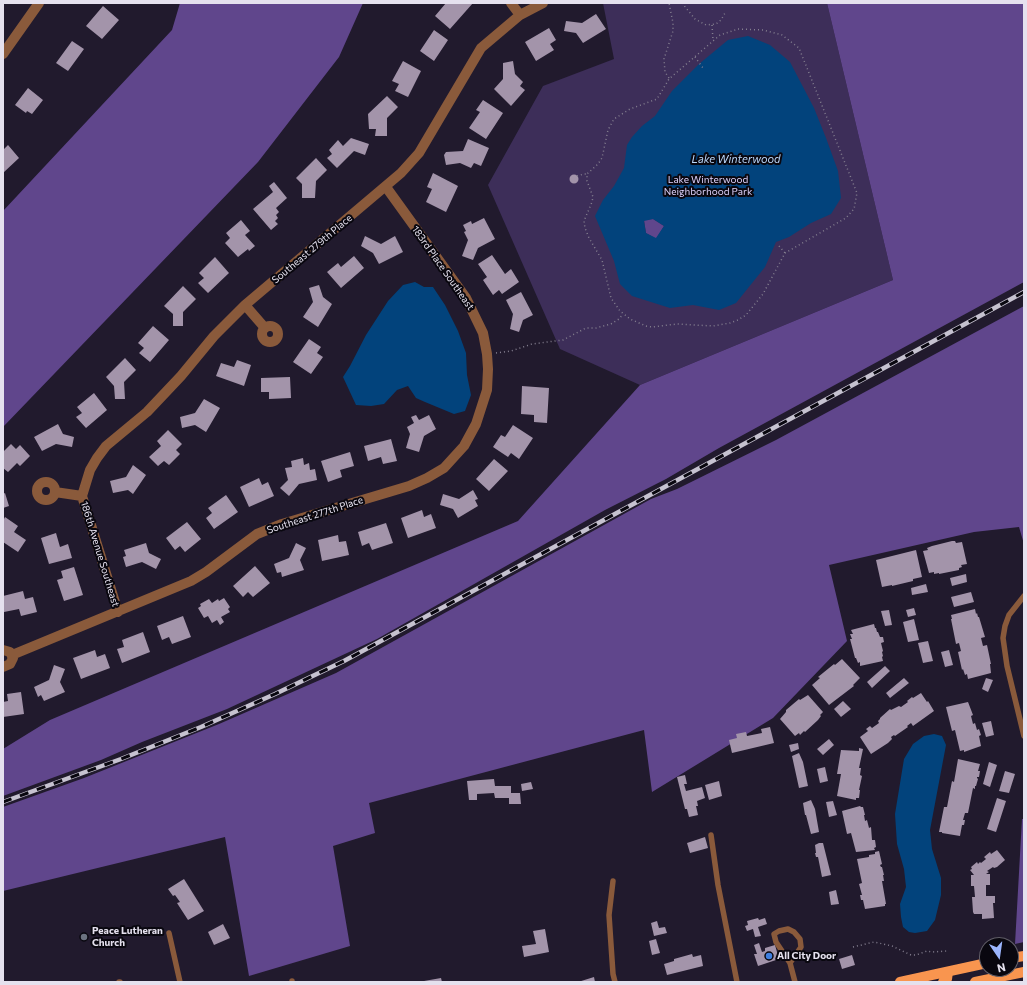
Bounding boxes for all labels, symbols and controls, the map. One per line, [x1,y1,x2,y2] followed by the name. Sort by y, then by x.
[692,152,780,166] water label: Lake Winterwood
[664,174,752,198] park label: Lake Winterwood Neighborhood Park
[269,212,355,286] street label: Southeast 279th Place
[409,224,477,312] street label: 183rd Place Southeast
[265,494,365,536] street label: Southeast 277th Place
[78,500,122,608] street label: 186th Avenue Southeast
[92,925,163,948] place label: Peace Lutheran Church
[79,932,89,942] marker: Peace Lutheran Church
[979,937,1019,977] north arrow
[777,950,836,962] place label: All City Door
[764,951,774,961] marker: All City Door
[996,961,1007,975] text: N

